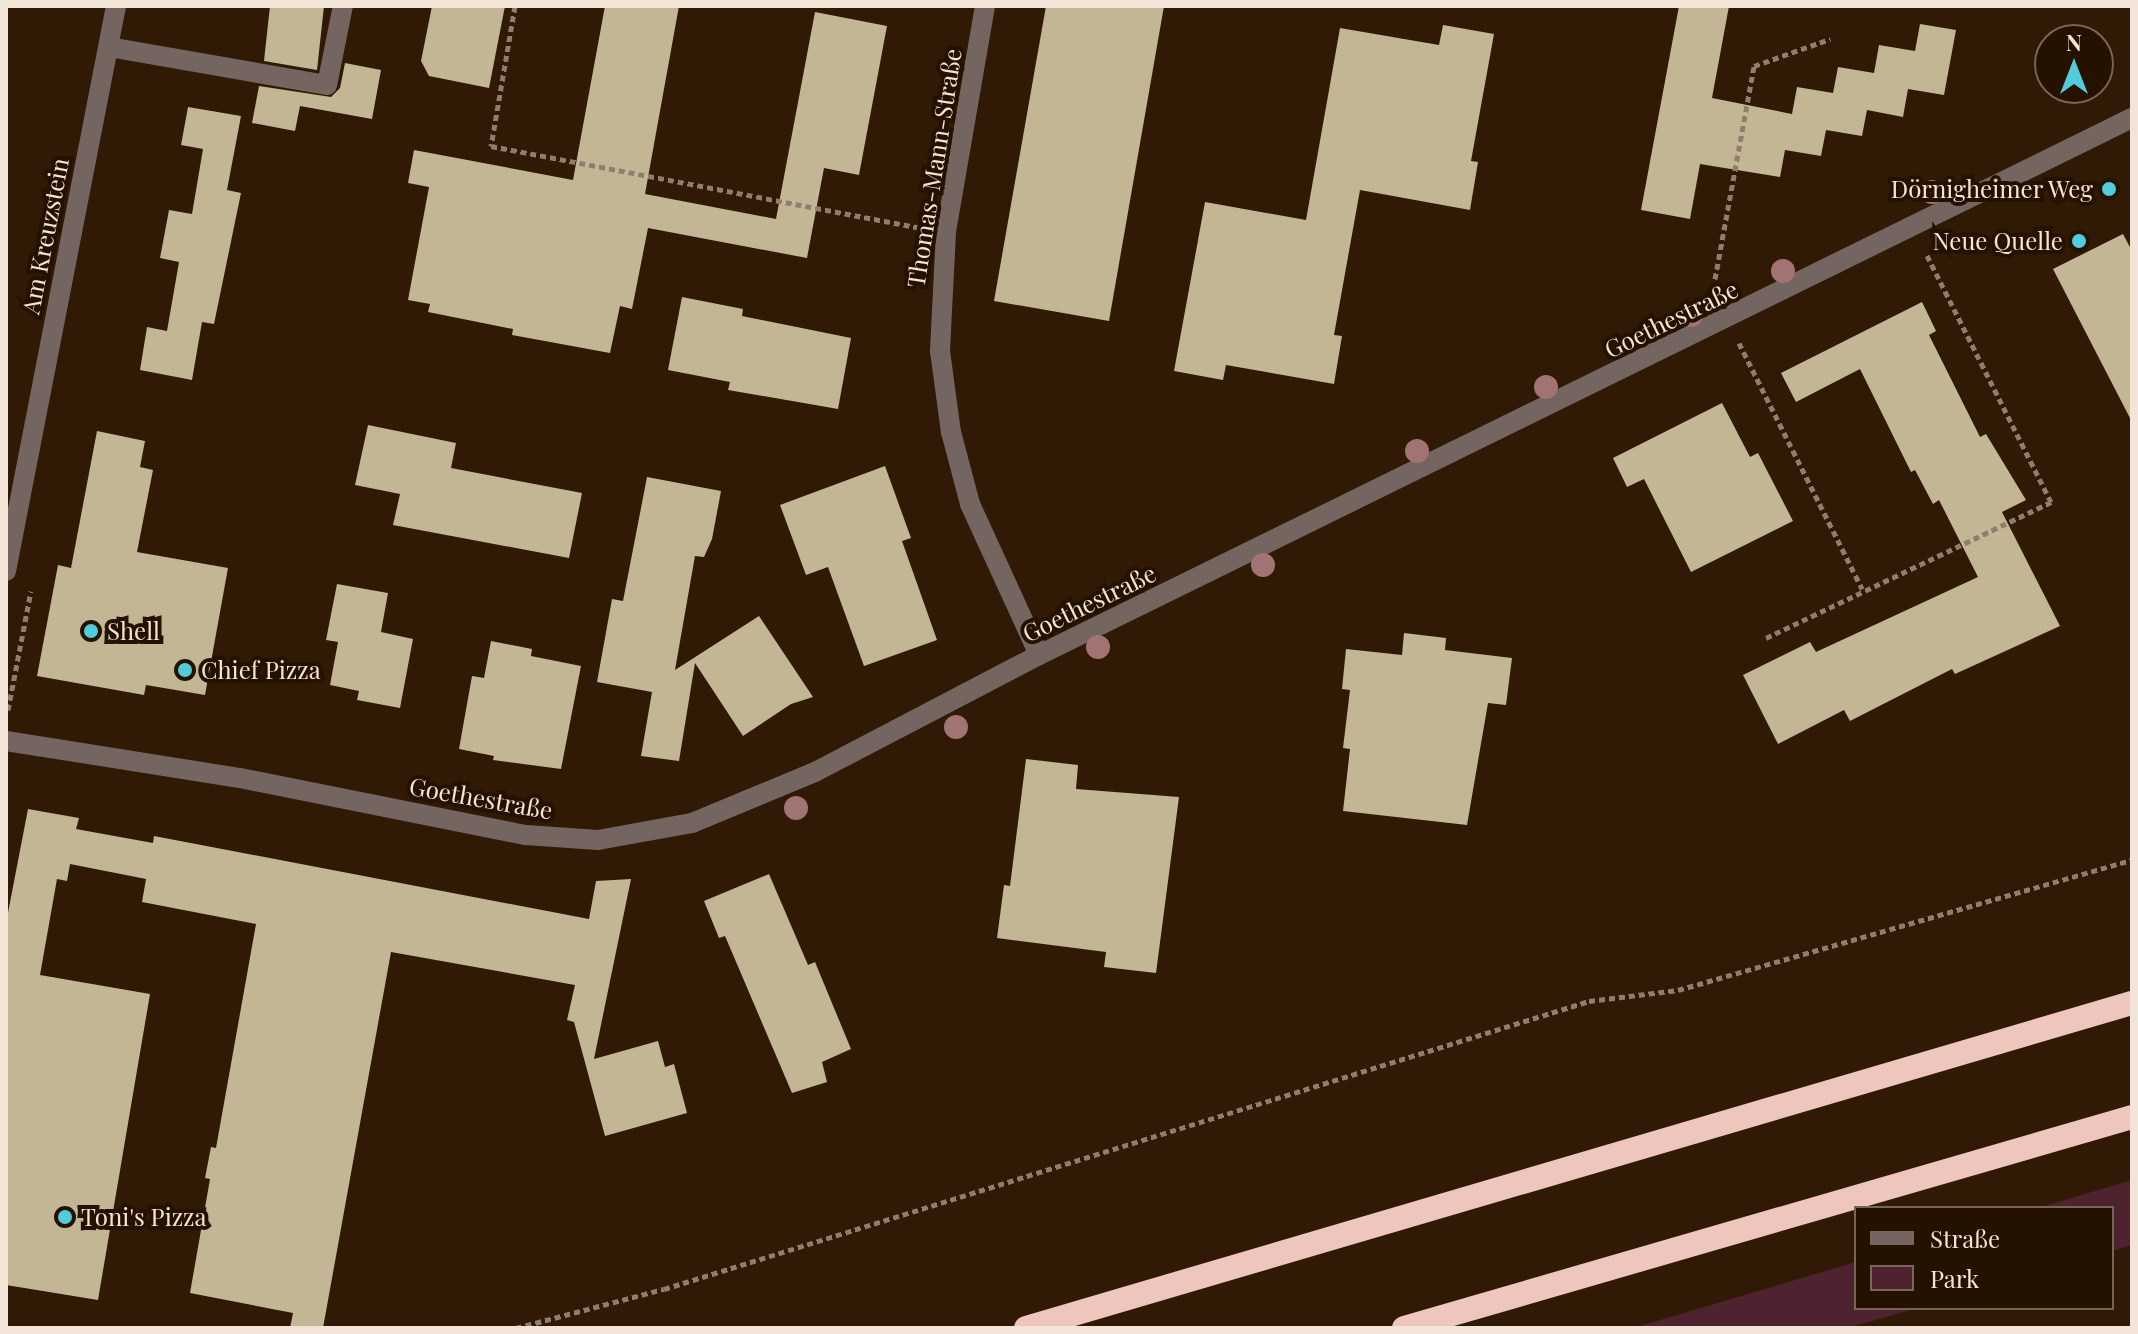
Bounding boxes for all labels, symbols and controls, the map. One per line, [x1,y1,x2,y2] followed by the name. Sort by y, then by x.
[2034,24,2114,104] north arrow
[2066,27,2082,57] text: N
[901,47,967,289] street label: Thomas-Mann-Straße
[16,155,74,317] street label: Am Kreuzstein
[1890,175,2093,203] place label: Dörnigheimer Weg
[2100,180,2118,198] marker: Dörnigheimer Weg
[1933,227,2063,255] place label: Neue Quelle
[2070,232,2088,250] marker: Neue Quelle
[1600,274,1742,364] street label: Goethestraße
[1018,558,1160,648] street label: Goethestraße
[107,617,160,645] place label: Shell
[82,622,100,640] marker: Shell
[201,656,321,684] place label: Chief Pizza
[176,661,194,679] marker: Chief Pizza
[407,771,555,825] street label: Goethestraße
[81,1203,206,1231] place label: Toni's Pizza
[1854,1206,2114,1310] legend
[56,1208,74,1226] marker: Toni's Pizza
[1930,1222,2000,1254] text: Straße
[1930,1262,1979,1294] text: Park

